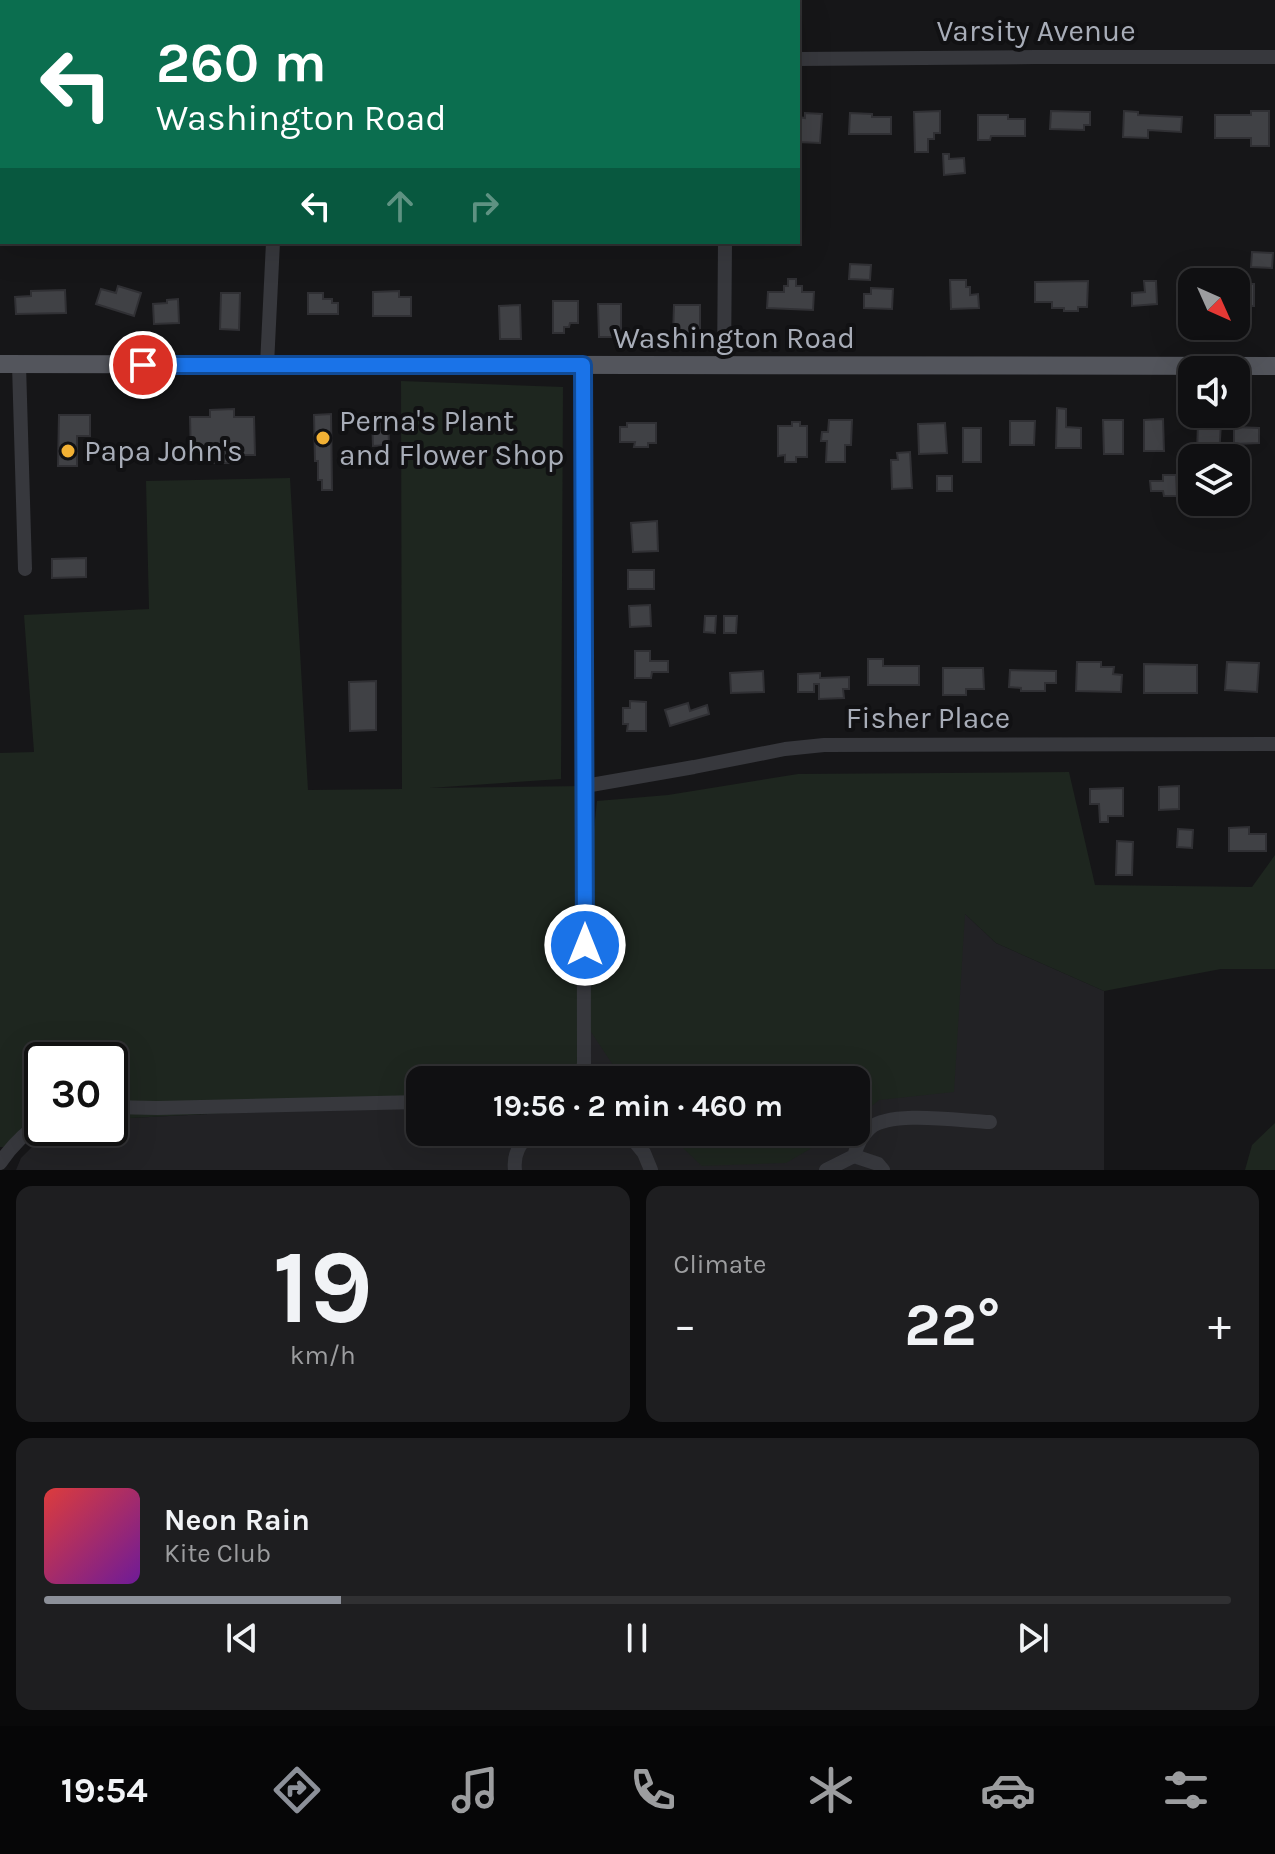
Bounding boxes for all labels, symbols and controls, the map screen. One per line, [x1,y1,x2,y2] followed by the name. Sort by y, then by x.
[936,13,1136,49] street label: Varsity Avenue
[156,30,327,95] text: 260 m
[24,32,128,136] icon: left
[156,97,447,139] text: Washington Road
[294,184,338,228] icon: left
[378,184,422,228] icon: ahead
[462,184,506,228] icon: right
[1178,268,1250,340] north arrow
[1178,268,1250,516] map controls
[613,320,855,356] street label: Washington Road
[109,331,177,399] pin
[121,343,165,387] icon: arrive
[1178,356,1250,428] button: sound
[339,403,564,473] place label: Perna's Plant and Flower Shop
[314,429,332,447] marker: Perna's Plant and Flower Shop
[84,433,243,469] place label: Papa John's
[59,442,77,460] marker: Papa John's
[1178,444,1250,516] button: layers
[846,700,1010,736] street label: Fisher Place
[543,903,627,987] position arrow
[24,1042,128,1146] speed limit sign: 30
[493,1088,783,1124] text: 19:56 · 2 min · 460 m
[272,1227,373,1348] text: 19
[674,1249,766,1280] text: Climate
[904,1290,1000,1360] text: 22°
[674,1300,697,1351] text: −
[1208,1300,1231,1351] text: +
[290,1340,356,1371] text: km/h
[164,1502,310,1538] text: Neon Rain
[164,1538,271,1569] text: Kite Club
[220,1616,264,1660] icon: previous
[615,1616,659,1660] icon: pause
[1011,1616,1055,1660] icon: next
[269,1762,325,1818] icon: directions
[447,1762,503,1818] icon: music
[625,1762,681,1818] icon: phone
[803,1762,859,1818] icon: climate
[980,1762,1036,1818] icon: car
[1158,1762,1214,1818] icon: filters
[61,1769,148,1811] text: 19:54

